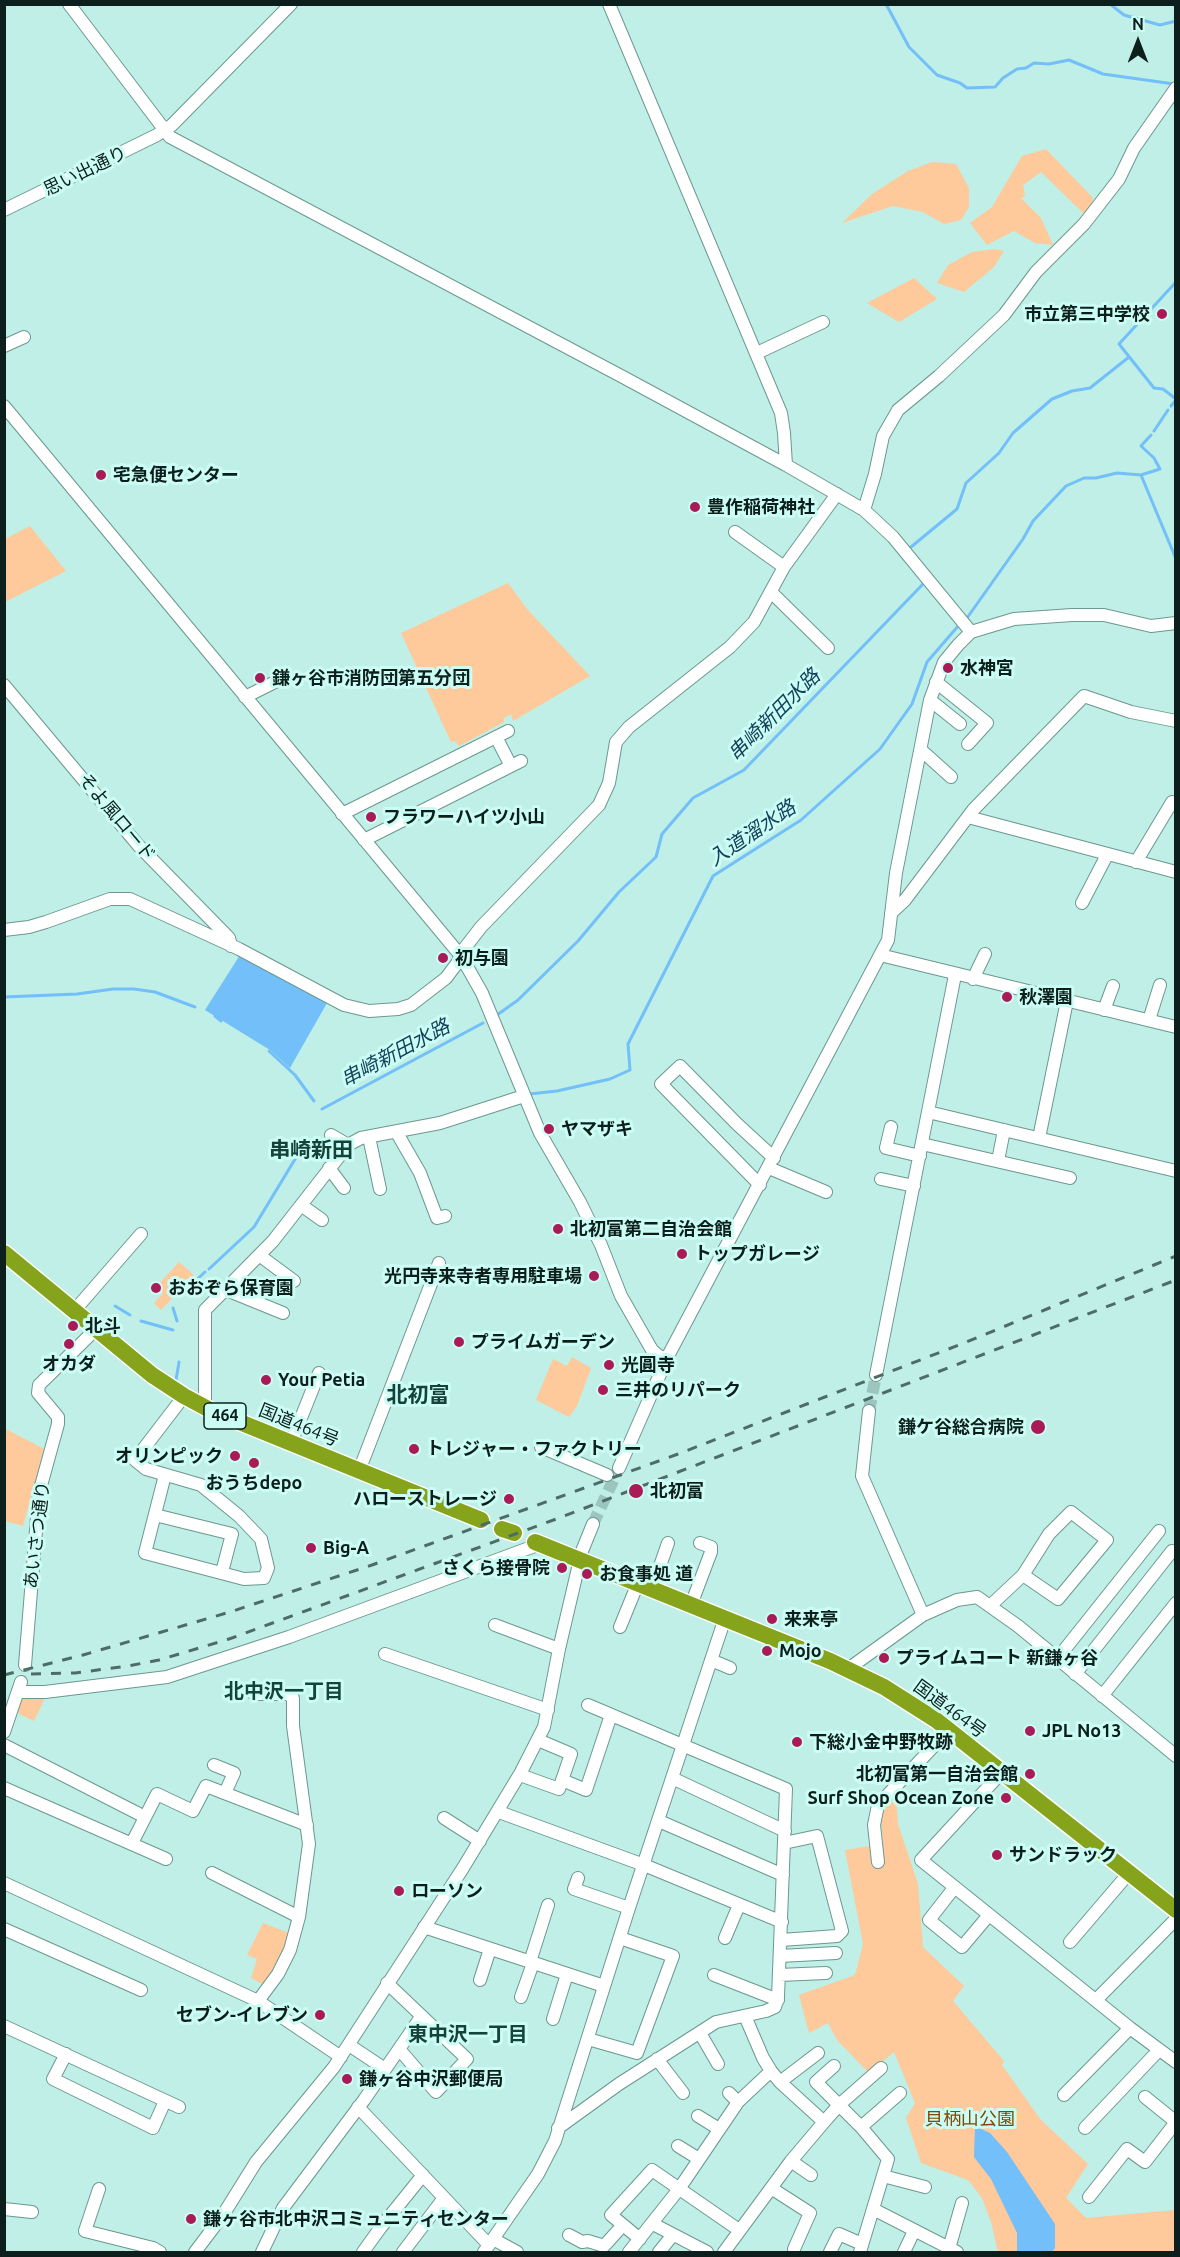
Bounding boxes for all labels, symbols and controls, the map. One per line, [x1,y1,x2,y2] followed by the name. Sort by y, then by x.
[1108,12,1168,72] north arrow
[1132,15,1144,33] text: N
[40,142,130,200] street label: 思い出通り
[1024,303,1150,325] place label: 市立第三中学校
[1155,307,1169,321] marker: 市立第三中学校
[113,464,239,486] place label: 宅急便センター
[94,468,108,482] marker: 宅急便センター
[707,496,815,518] place label: 豊作稲荷神社
[688,500,702,514] marker: 豊作稲荷神社
[960,657,1014,679] place label: 水神宮
[941,661,955,675] marker: 水神宮
[723,664,825,766] water label: 串崎新田水路
[272,667,470,689] place label: 鎌ヶ谷市消防団第五分団
[253,671,267,685] marker: 鎌ヶ谷市消防団第五分団
[74,769,160,865] street label: そよ風ロード
[704,795,800,871] water label: 入道溜水路
[383,806,545,828] place label: フラワーハイツ小山
[364,810,378,824] marker: フラワーハイツ小山
[455,947,509,969] place label: 初与園
[436,951,450,965] marker: 初与園
[1019,986,1073,1008] place label: 秋澤園
[1000,990,1014,1004] marker: 秋澤園
[336,1014,454,1092] water label: 串崎新田水路
[561,1118,633,1140] place label: ヤマザキ
[542,1122,556,1136] marker: ヤマザキ
[269,1137,353,1163] district label: 串崎新田
[570,1218,732,1240] place label: 北初富第二自治会館
[551,1222,565,1236] marker: 北初富第二自治会館
[694,1243,820,1265] place label: トップガレージ
[675,1247,689,1261] marker: トップガレージ
[384,1265,582,1287] place label: 光円寺来寺者専用駐車場
[587,1269,601,1283] marker: 光円寺来寺者専用駐車場
[168,1277,294,1299] place label: おおぞら保育園
[149,1281,163,1295] marker: おおぞら保育園
[85,1315,121,1337] place label: 北斗
[66,1319,80,1333] marker: 北斗
[471,1331,615,1353] place label: プライムガーデン
[452,1335,466,1349] marker: プライムガーデン
[62,1337,76,1351] marker: オカダ
[42,1353,96,1375] place label: オカダ
[621,1354,675,1376] place label: 光圓寺
[602,1358,616,1372] marker: 光圓寺
[278,1369,365,1391] place label: Your Petia
[259,1373,273,1387] marker: Your Petia
[615,1379,741,1401] place label: 三井のリパーク
[387,1382,449,1408] district label: 北初富
[596,1383,610,1397] marker: 三井のリパーク
[256,1399,342,1451] street label: 国道464号
[204,1403,246,1429] road number: 464
[898,1416,1024,1438] place label: 鎌ケ谷総合病院
[1029,1418,1047,1436] marker: 鎌ケ谷総合病院
[426,1438,642,1460] place label: トレジャー・ファクトリー
[407,1442,421,1456] marker: トレジャー・ファクトリー
[115,1445,223,1467] place label: オリンピック
[228,1449,242,1463] marker: オリンピック
[247,1456,261,1470] marker: おうちdepo
[206,1472,302,1494] place label: おうちdepo
[20,1480,54,1590] street label: あいさつ通り
[650,1480,704,1502] place label: 北初富
[627,1482,645,1500] marker: 北初富
[353,1488,497,1510] place label: ハローストレージ
[502,1492,516,1506] marker: ハローストレージ
[323,1537,369,1559] place label: Big-A
[304,1541,318,1555] marker: Big-A
[442,1557,550,1579] place label: さくら接骨院
[555,1561,569,1575] marker: さくら接骨院
[599,1563,693,1585] place label: お食事処 道
[580,1567,594,1581] marker: お食事処 道
[784,1608,838,1630] place label: 来来亭
[765,1612,779,1626] marker: 来来亭
[779,1640,822,1662] place label: Mojo
[760,1644,774,1658] marker: Mojo
[896,1647,1098,1669] place label: プライムコート 新鎌ヶ谷
[877,1651,891,1665] marker: プライムコート 新鎌ヶ谷
[909,1675,991,1743] street label: 国道464号
[224,1679,344,1703] district label: 北中沢一丁目
[1042,1720,1121,1742] place label: JPL No13
[1023,1724,1037,1738] marker: JPL No13
[809,1731,953,1753] place label: 下総小金中野牧跡
[790,1735,804,1749] marker: 下総小金中野牧跡
[856,1763,1018,1785] place label: 北初富第一自治会館
[1023,1767,1037,1781] marker: 北初富第一自治会館
[808,1787,994,1809] place label: Surf Shop Ocean Zone
[999,1791,1013,1805] marker: Surf Shop Ocean Zone
[1009,1844,1117,1866] place label: サンドラック
[990,1848,1004,1862] marker: サンドラック
[411,1880,483,1902] place label: ローソン
[392,1884,406,1898] marker: ローソン
[176,2004,308,2026] place label: セブン-イレブン
[313,2008,327,2022] marker: セブン-イレブン
[408,2022,528,2046] district label: 東中沢一丁目
[359,2068,503,2090] place label: 鎌ヶ谷中沢郵便局
[340,2072,354,2086] marker: 鎌ヶ谷中沢郵便局
[925,2108,1015,2130] park label: 貝柄山公園
[203,2208,509,2230] place label: 鎌ヶ谷市北中沢コミュニティセンター
[184,2212,198,2226] marker: 鎌ヶ谷市北中沢コミュニティセンター

